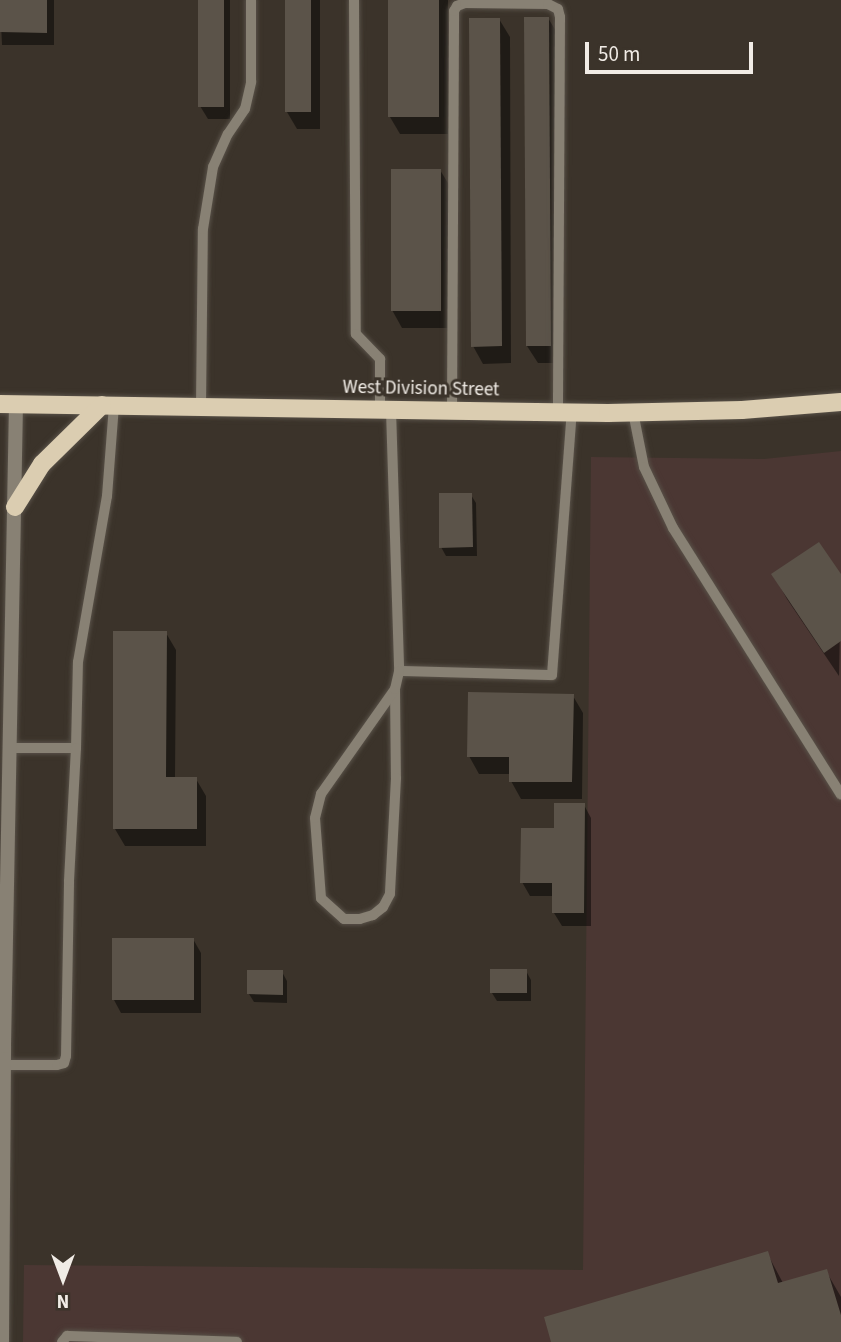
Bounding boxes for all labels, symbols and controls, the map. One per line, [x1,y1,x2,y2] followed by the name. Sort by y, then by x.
[589,28,757,72] scale bar
[598,39,640,69] text: 50 m
[342,376,500,402] street label: West Division Street
[28,1244,98,1314] north arrow
[57,1287,69,1314] text: N

